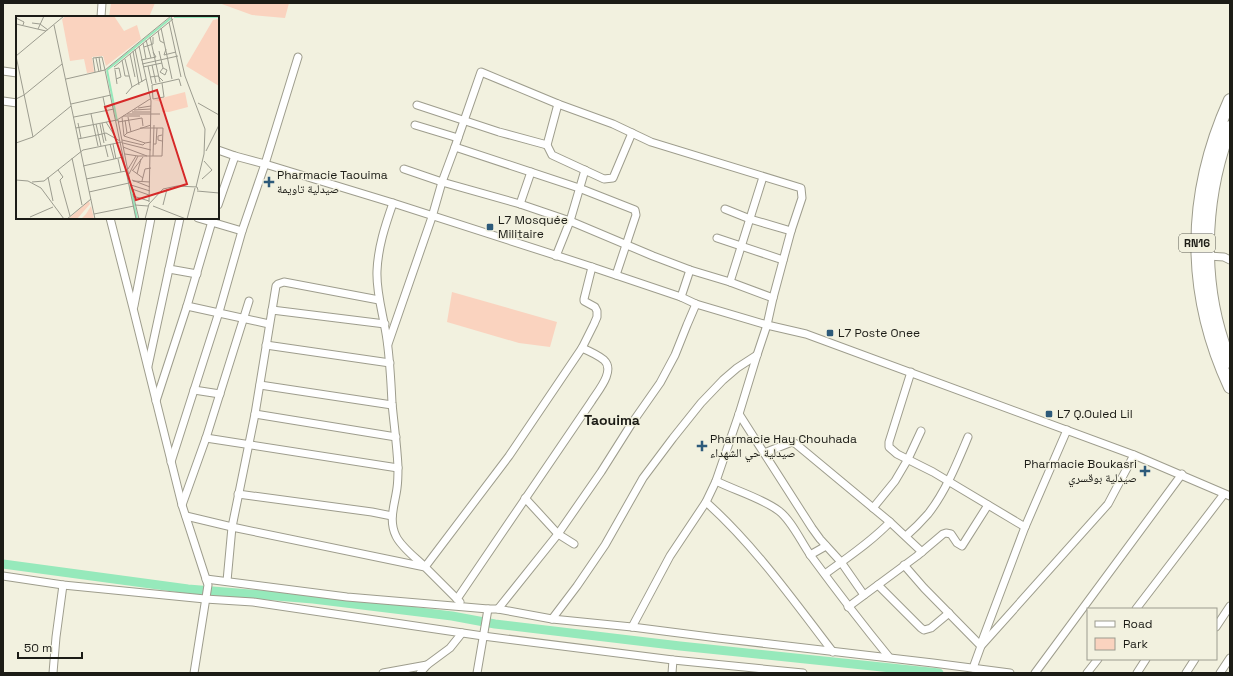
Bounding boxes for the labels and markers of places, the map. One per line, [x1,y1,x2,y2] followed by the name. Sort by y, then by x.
[277,167,388,197] place label: Pharmacie Taouima صيدلية تاويمة
[264,177,274,187] marker: Pharmacie Taouima صيدلية تاويمة
[498,212,568,242] place label: L7 Mosquée Militaire
[485,222,495,232] marker: L7 Mosquée Militaire
[838,325,920,341] place label: L7 Poste Onee
[825,328,835,338] marker: L7 Poste Onee
[1057,406,1133,422] place label: L7 Q.Ouled Lil
[1044,409,1054,419] marker: L7 Q.Ouled Lil
[710,431,857,463] place label: Pharmacie Hay Chouhada صيدلية حي الشهداء
[697,441,707,451] marker: Pharmacie Hay Chouhada صيدلية حي الشهداء
[1024,456,1137,488] place label: Pharmacie Boukasri صيدلية بوقسري
[1140,466,1150,476] marker: Pharmacie Boukasri صيدلية بوقسري

